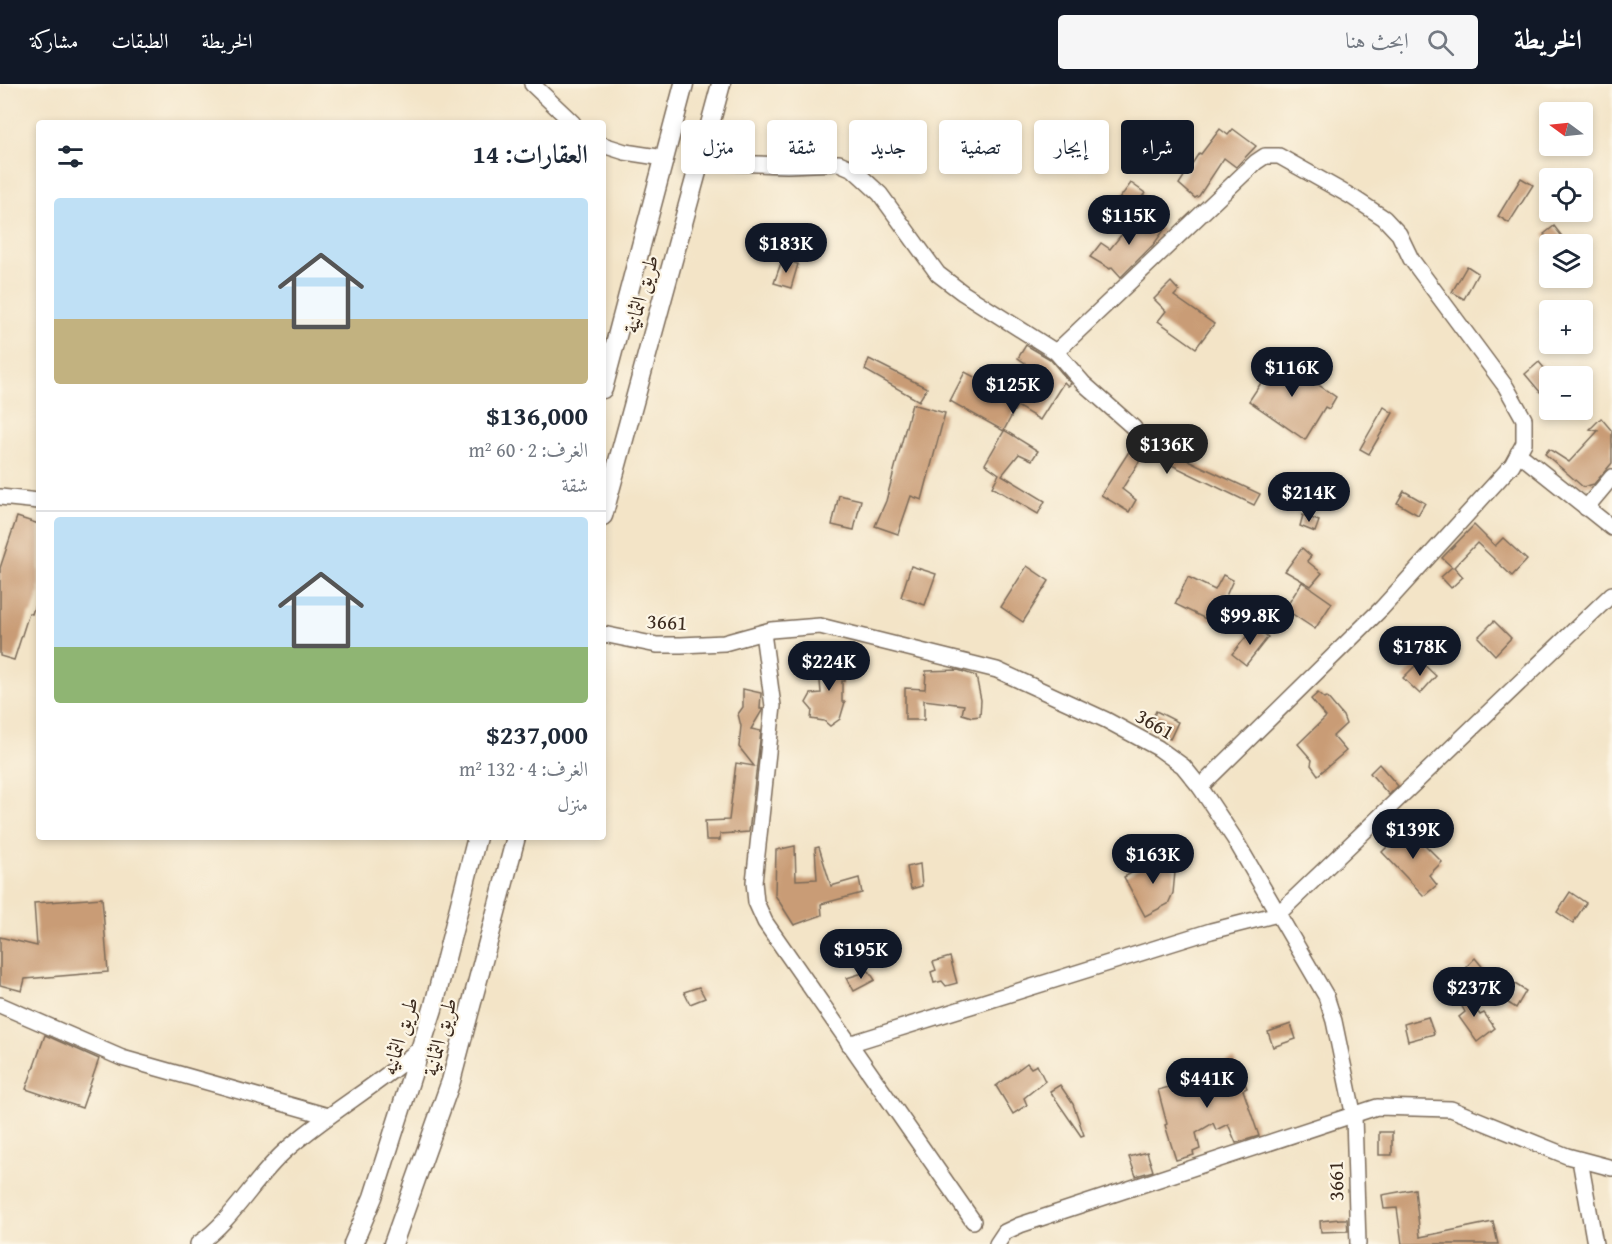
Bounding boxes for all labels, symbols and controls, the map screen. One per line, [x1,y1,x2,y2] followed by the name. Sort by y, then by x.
[1058,15,1478,69] search box
[1514,18,1582,59] text: الخريطة
[1345,24,1409,56] text: ابحث هنا
[30,25,78,56] text: مشاركة
[111,25,168,56] text: الطبقات
[201,25,253,56] text: الخريطة
[1424,26,1457,59] icon: search
[1539,102,1593,156] north arrow
[1539,102,1593,420] map controls
[681,120,755,174] chip: منزل
[767,120,837,174] chip: شقة
[849,120,927,174] chip: جديد
[939,120,1022,174] chip: تصفية
[1034,120,1109,174] chip: إيجار
[1121,120,1194,174] chip: شراء
[472,134,588,173] text: العقارات: 14
[54,140,87,173] icon: filters
[1539,168,1593,222] button: locate
[1087,195,1171,246] pin: $115K
[1102,200,1156,229] text: $115K
[744,223,828,274] pin: $183K
[759,228,813,257] text: $183K
[1539,234,1593,288] button: layers
[267,237,375,345] icon: home
[615,251,666,337] street label: طريق الثمانية
[1539,300,1593,354] button: +
[1250,347,1334,398] pin: $116K
[1265,352,1319,381] text: $116K
[971,364,1055,415] pin: $125K
[1539,366,1593,420] button: −
[986,369,1040,398] text: $125K
[486,396,588,435] text: $136,000
[1125,424,1209,475] pin: $136K
[1140,429,1194,458] text: $136K
[469,435,588,464] text: الغرف: 2 · 60 m²
[562,470,588,499] text: شقة
[1267,472,1351,523] pin: $214K
[1282,477,1336,506] text: $214K
[267,556,375,664] icon: home
[1201,595,1299,646] pin: $99.8K
[1220,600,1280,629] text: $99.8K
[646,605,688,638] street label: 3661
[1378,626,1462,677] pin: $178K
[1393,631,1447,660] text: $178K
[787,641,871,692] pin: $224K
[802,646,856,675] text: $224K
[1130,700,1181,747] street label: 3661
[486,715,588,754] text: $237,000
[459,754,588,783] text: الغرف: 4 · 132 m²
[557,789,588,818] text: منزل
[1371,809,1455,860] pin: $139K
[1386,814,1440,843] text: $139K
[1111,834,1195,885] pin: $163K
[1126,839,1180,868] text: $163K
[819,929,903,980] pin: $195K
[834,934,888,963] text: $195K
[1432,967,1516,1018] pin: $237K
[1447,972,1501,1001] text: $237K
[373,993,426,1079] street label: طريق الثمانيه
[414,994,465,1080] street label: طريق الثمانية
[1165,1058,1249,1109] pin: $441K
[1180,1063,1234,1092] text: $441K
[1320,1161,1351,1202] street label: 3661

